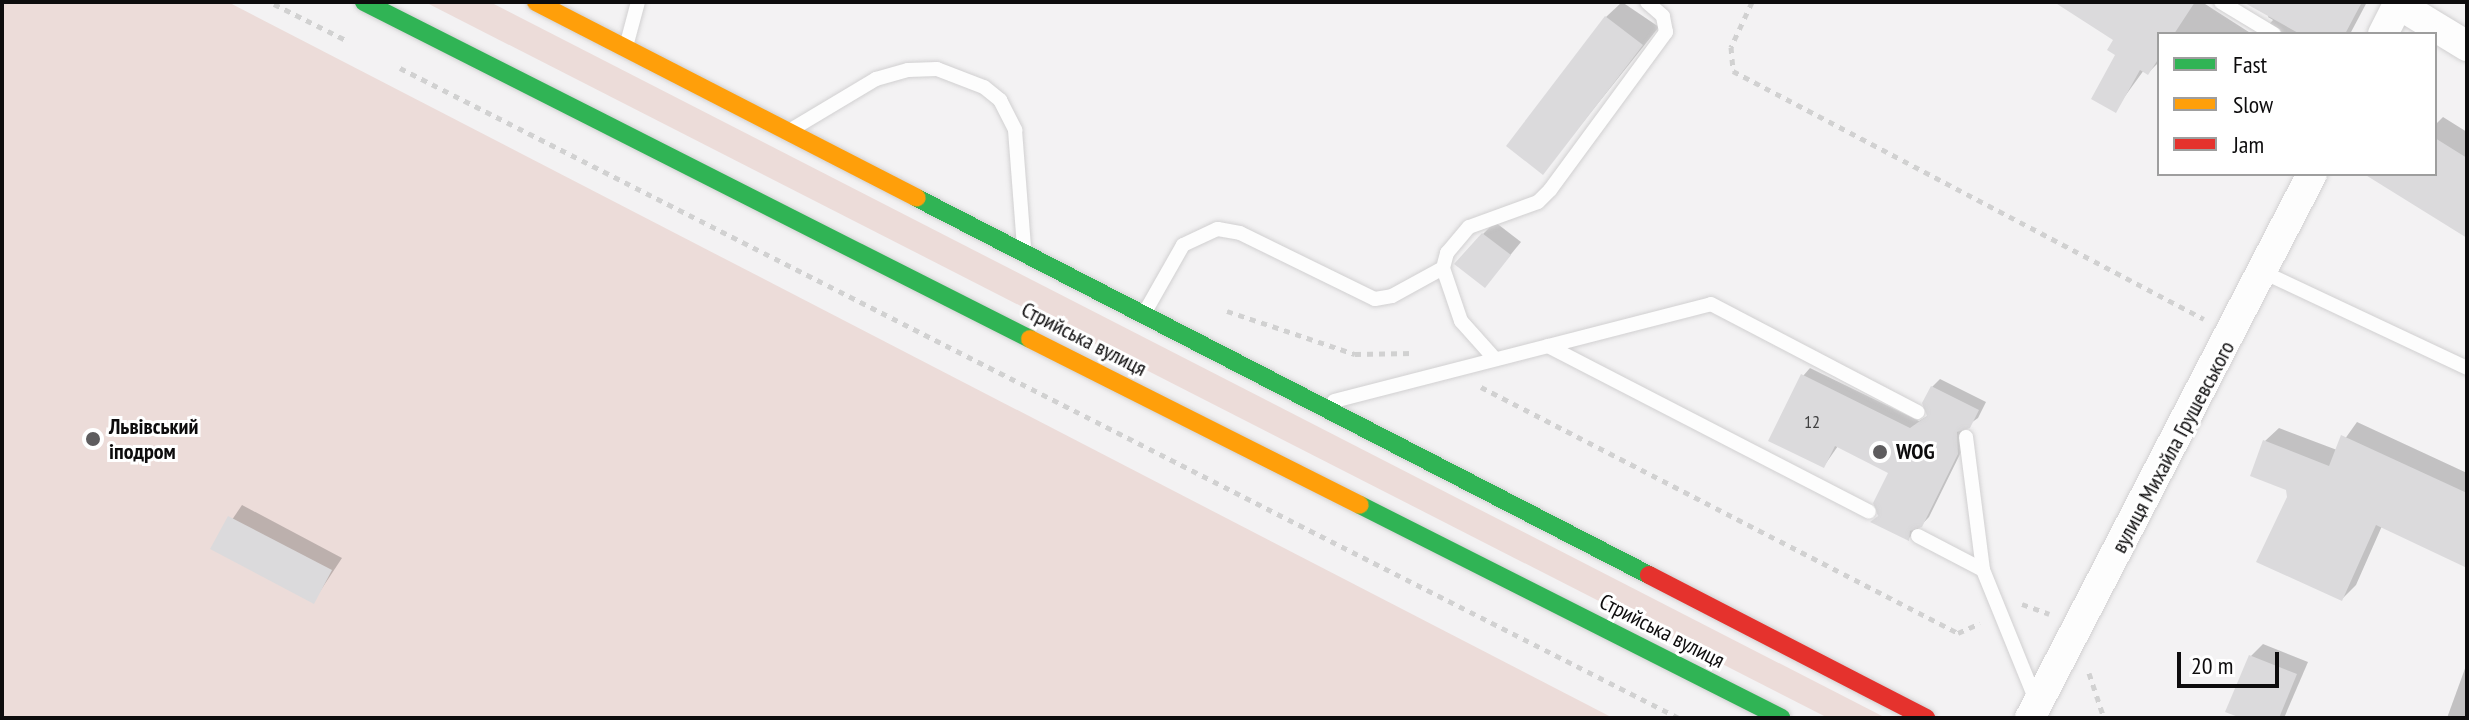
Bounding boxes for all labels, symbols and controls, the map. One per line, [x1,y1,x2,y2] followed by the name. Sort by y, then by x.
[2157,32,2437,176] legend
[2233,49,2267,80] text: Fast
[2233,89,2273,120] text: Slow
[2233,129,2264,160] text: Jam
[1017,296,1151,382] street label: Стрийська вулиця
[2106,337,2240,557] street label: вулиця Михайла Грушевського
[1804,411,1820,433] house number: 12
[109,413,198,464] place label: Львівський іподром
[84,430,102,448] marker: Львівський іподром
[1896,439,1935,465] place label: WOG
[1871,443,1889,461] marker: WOG
[1595,588,1729,674] street label: Стрийська вулиця
[2181,636,2283,686] scale bar
[2191,650,2233,681] text: 20 m

